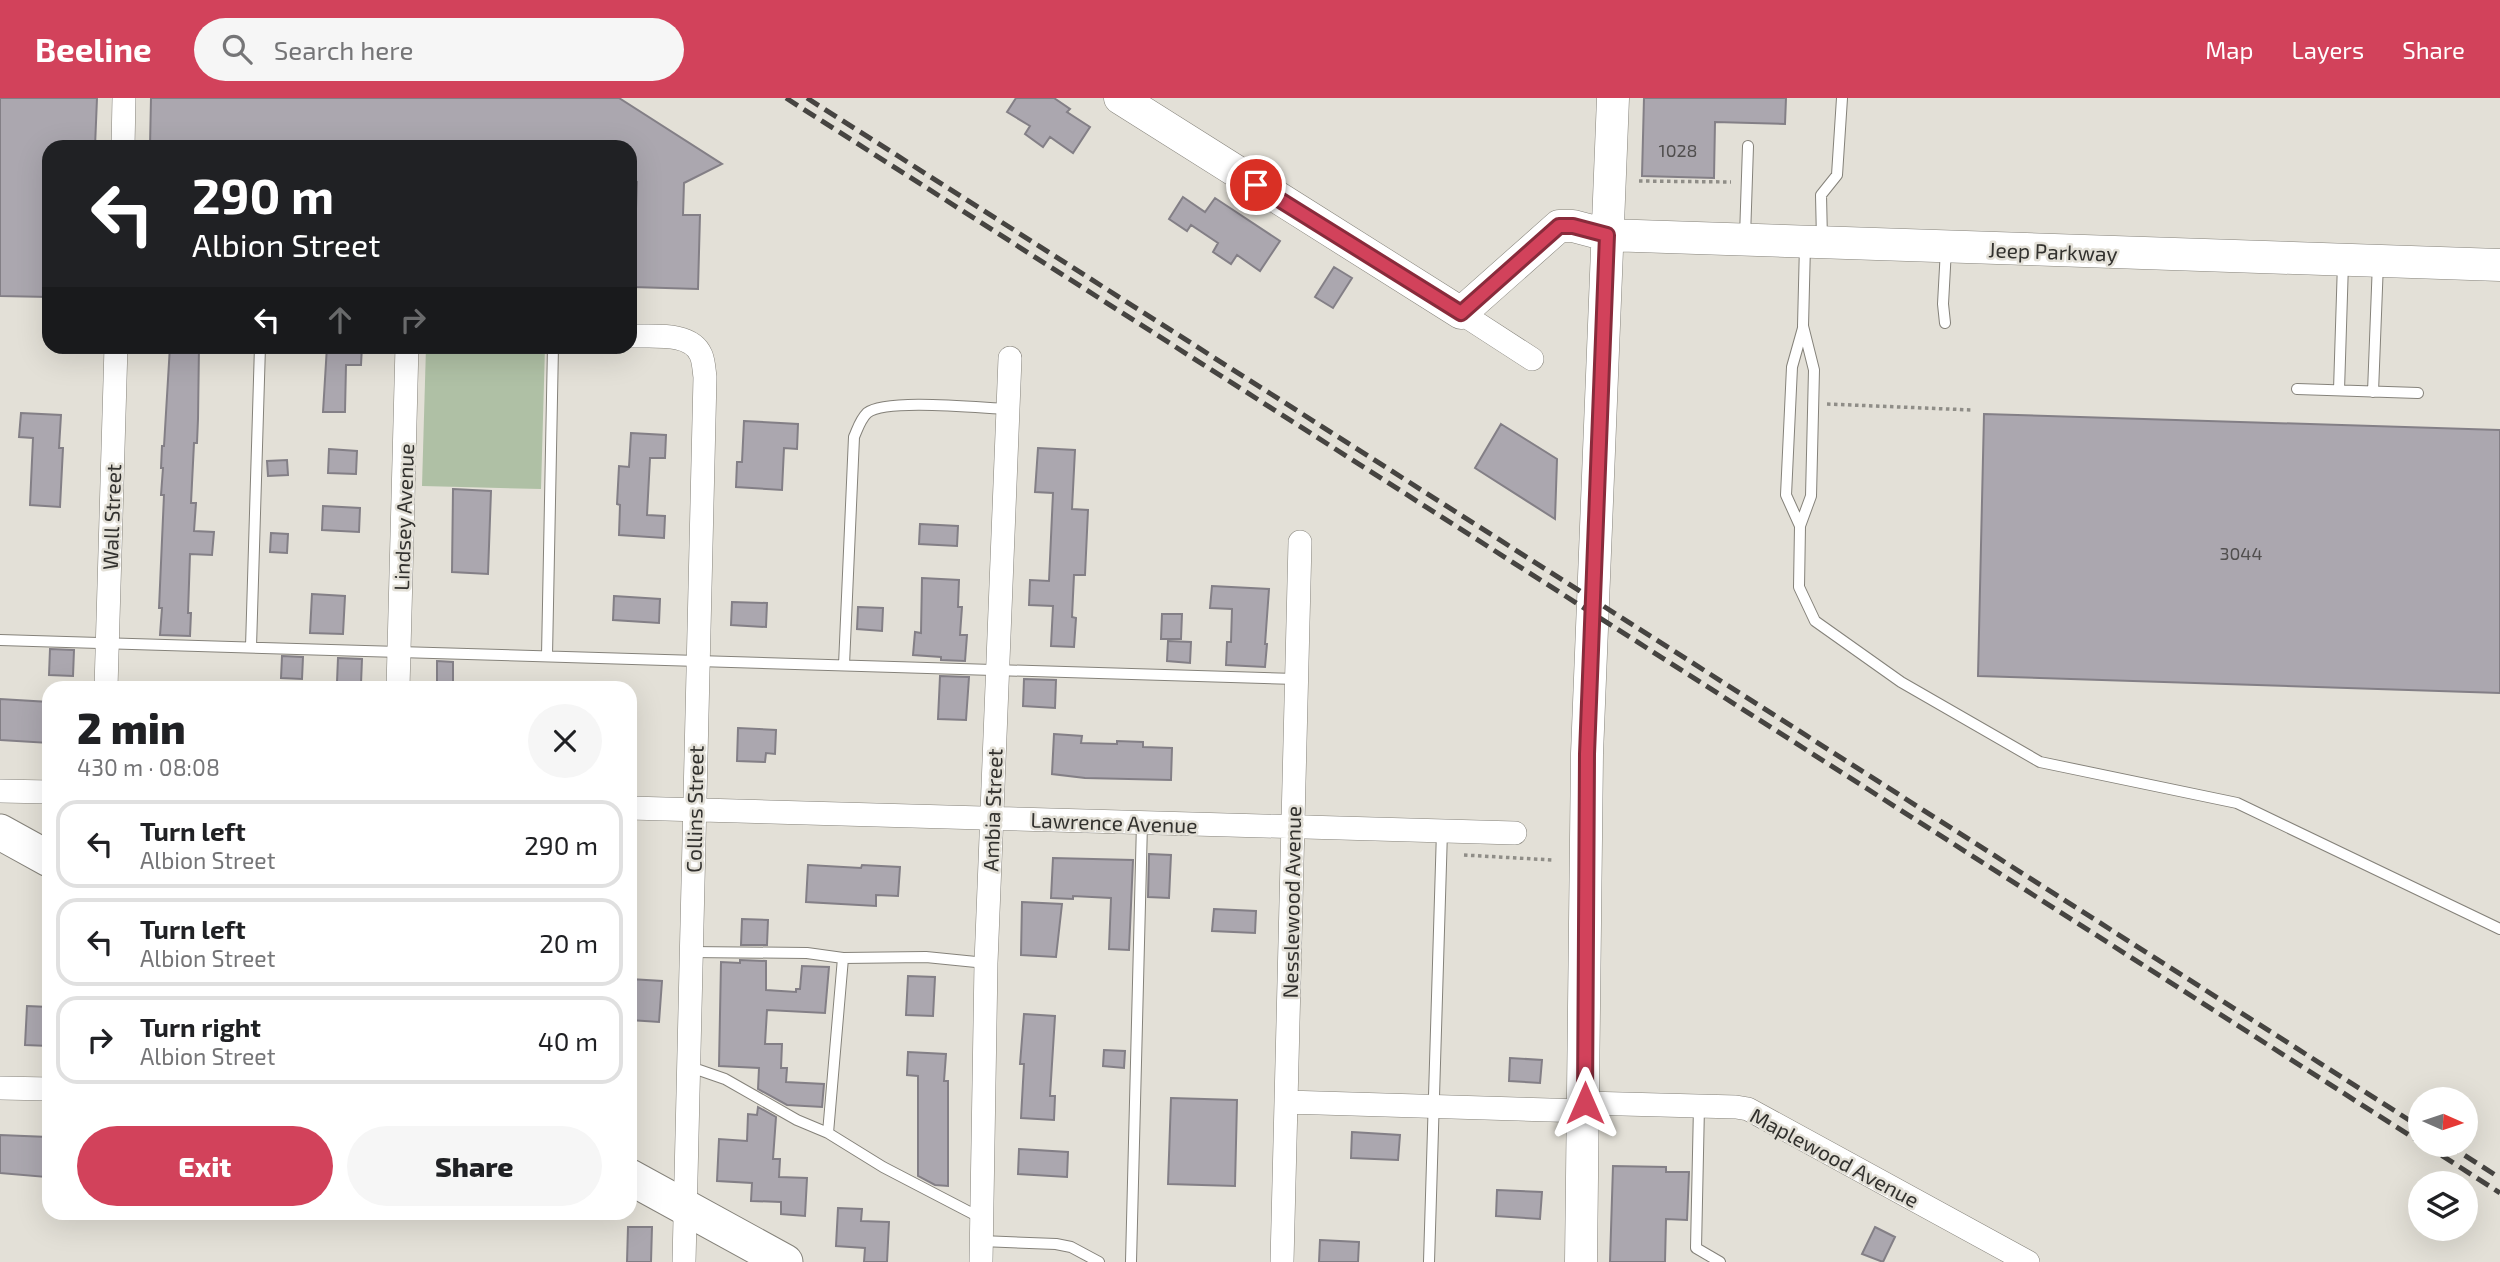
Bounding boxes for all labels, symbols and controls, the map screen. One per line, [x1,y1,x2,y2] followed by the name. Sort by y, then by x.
[194,18,684,81] search box
[35,29,152,69] text: Beeline
[218,30,256,68] icon: search
[274,34,413,65] text: Search here
[2205,35,2253,64] text: Map
[2291,35,2364,64] text: Layers
[2402,35,2465,64] text: Share
[1658,139,1698,161] house number: 1028
[1226,155,1286,215] pin
[192,165,334,224] text: 290 m
[1237,166,1275,204] icon: arrive
[77,168,168,259] icon: left
[192,225,380,263] text: Albion Street
[1988,236,2118,266] street label: Jeep Parkway
[248,301,286,339] icon: left
[321,301,359,339] icon: ahead
[394,301,432,339] icon: right
[388,443,418,591] street label: Lindsey Avenue
[97,464,125,570] street label: Wall Street
[2219,542,2263,564] house number: 3044
[77,702,186,752] text: 2 min
[528,704,602,778] button: close
[680,745,708,873] street label: Collins Street
[977,748,1007,872] street label: Ambia Street
[77,753,220,781] text: 430 m · 08:08
[1277,805,1305,999] street label: Nesslewood Avenue
[1030,807,1198,837] street label: Lawrence Avenue
[140,815,246,846] text: Turn left
[81,825,119,863] icon: left
[524,829,598,860] text: 290 m
[140,846,275,874] text: Albion Street
[140,913,246,944] text: Turn left
[81,923,119,961] icon: left
[539,927,598,958] text: 20 m
[140,944,275,972] text: Albion Street
[140,1011,261,1042] text: Turn right
[81,1021,119,1059] icon: right
[538,1025,598,1056] text: 40 m
[140,1042,275,1070] text: Albion Street
[1548,1066,1622,1140] position arrow
[2408,1087,2478,1157] north arrow
[2408,1087,2478,1241] map controls
[1746,1102,1924,1212] street label: Maplewood Avenue
[77,1126,333,1206] button: Exit
[347,1126,602,1206] button: Share
[2408,1171,2478,1241] button: layers

